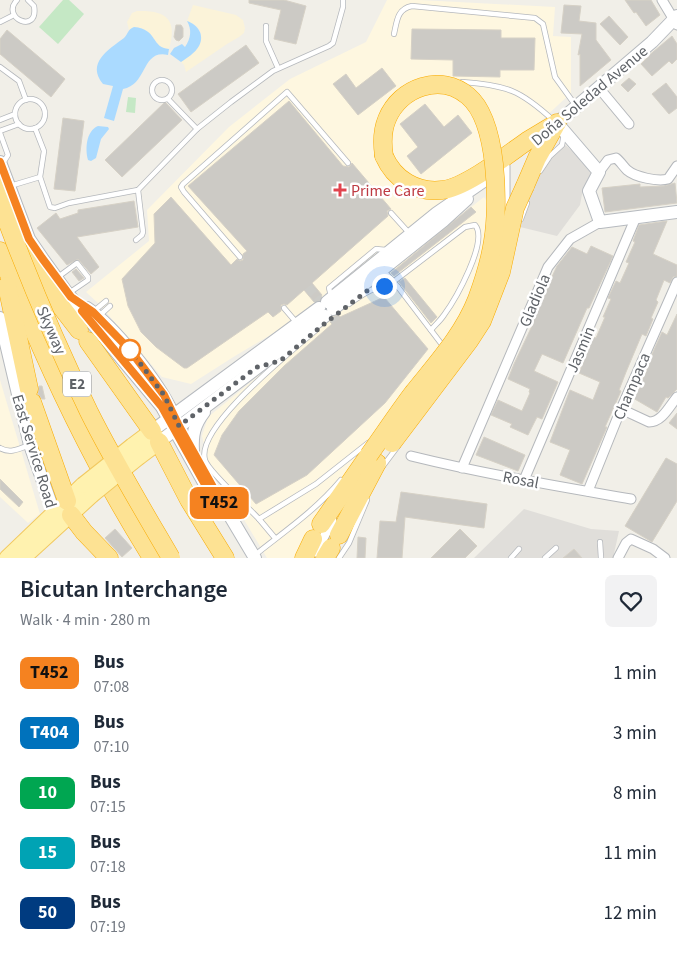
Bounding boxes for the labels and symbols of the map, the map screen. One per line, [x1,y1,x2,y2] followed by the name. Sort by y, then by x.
[527,40,653,151] street label: Doña Soledad Avenue
[351,180,425,202] place label: Prime Care
[333,183,347,197] marker: Prime Care
[514,270,556,330] street label: Gladiola
[372,274,397,299] your location
[31,303,72,359] street label: Skyway
[561,323,600,376] street label: Jasmin
[119,339,141,361] unlabelled marker
[608,349,656,423] street label: Champaca
[63,372,91,396] road number: E2
[6,392,62,511] street label: East Service Road
[501,466,541,494] street label: Rosal
[184,487,254,519] line badge: T452

